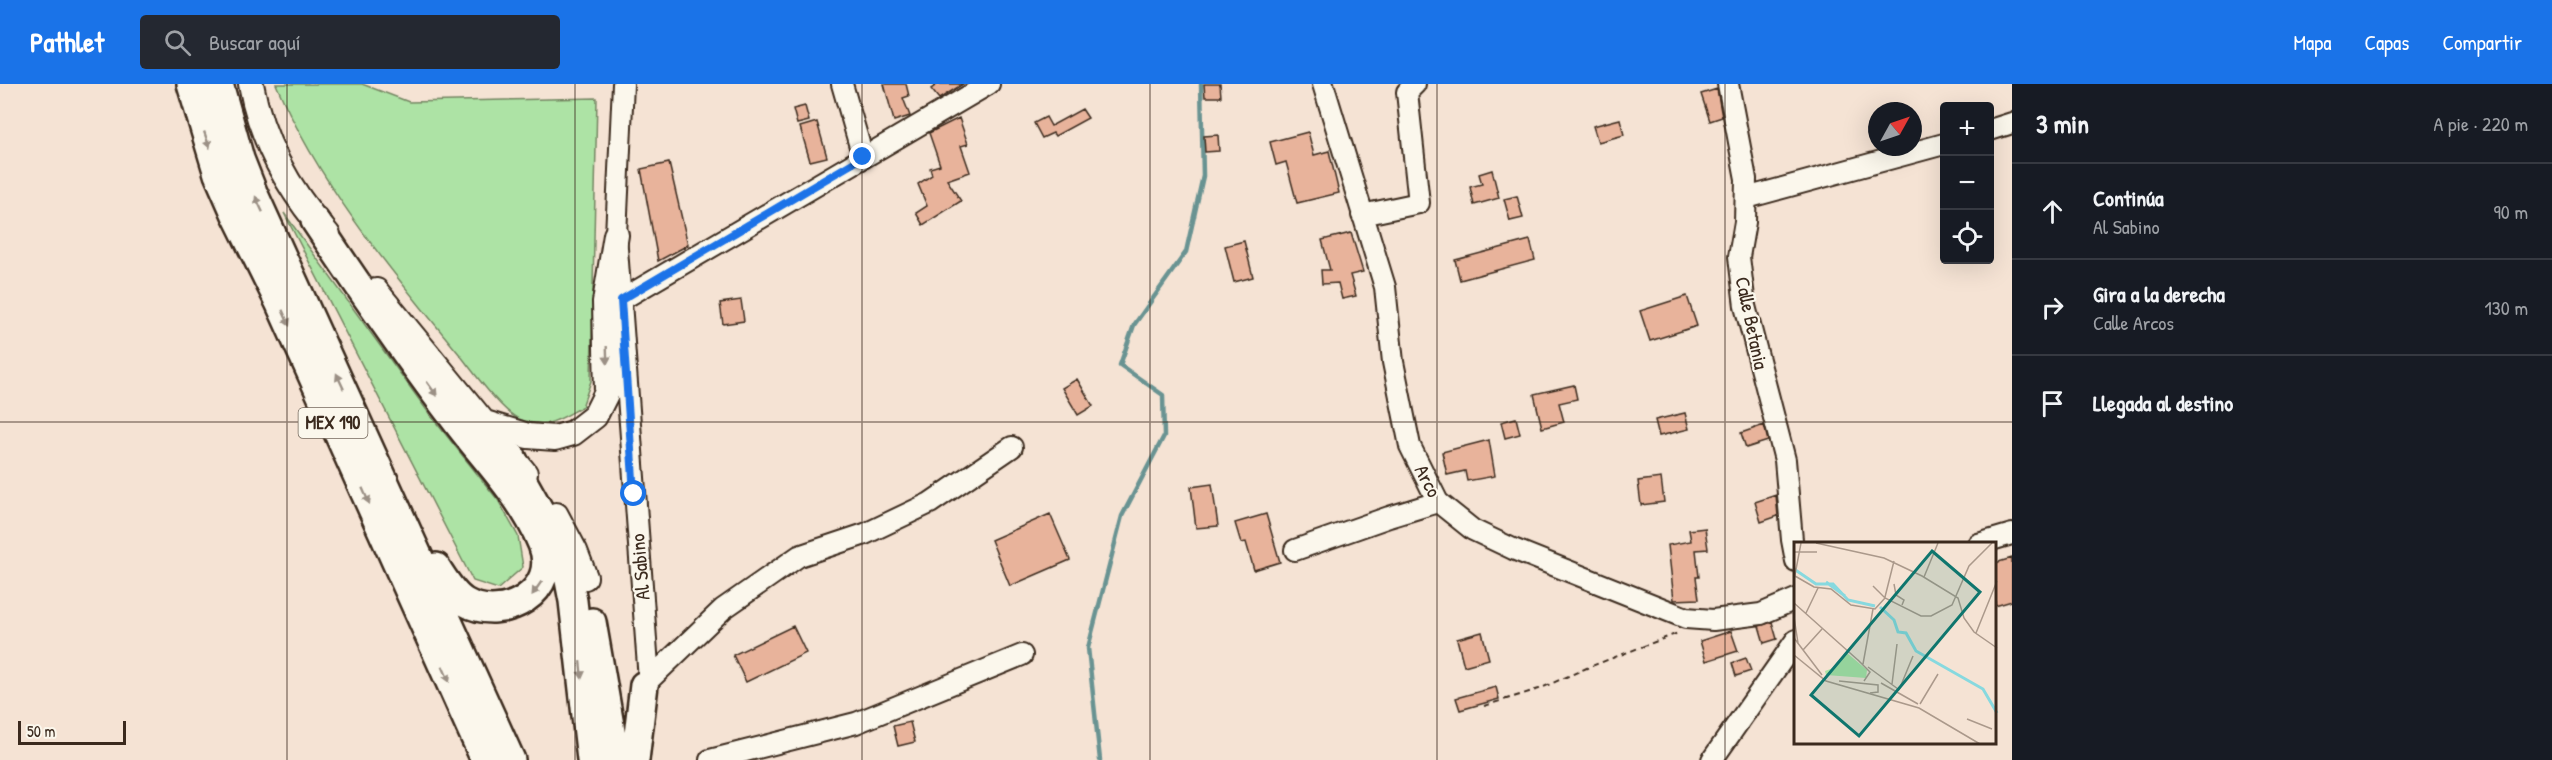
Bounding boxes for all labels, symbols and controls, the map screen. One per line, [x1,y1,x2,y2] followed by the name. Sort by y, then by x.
[140,15,560,69] search box
[30,23,104,61] text: Pathlet
[161,26,194,59] icon: search
[209,27,301,57] text: Buscar aquí
[2293,28,2331,57] text: Mapa
[2364,28,2409,57] text: Capas
[2442,28,2522,57] text: Compartir
[1868,102,1922,156] north arrow
[1940,102,1994,264] map controls
[1940,102,1994,156] button: +
[2036,106,2089,141] text: 3 min
[2434,110,2528,137] text: A pie · 220 m
[202,131,212,149] one-way arrow
[849,143,875,169] route end
[1940,156,1994,210] button: −
[2093,183,2164,213] text: Continúa
[254,194,264,212] one-way arrow
[2036,195,2069,228] icon: ahead
[2494,198,2528,225] text: 90 m
[1940,210,1994,264] button: locate
[2093,213,2160,240] text: Al Sabino
[1729,274,1776,372] street label: Calle Betania
[2093,279,2225,309] text: Gira a la derecha
[2036,291,2069,324] icon: right
[2485,294,2528,321] text: 130 m
[2093,309,2174,336] text: Calle Arcos
[281,310,291,328] one-way arrow
[602,346,611,365] one-way arrow
[336,373,345,390] one-way arrow
[426,381,438,397] one-way arrow
[2036,387,2069,420] icon: arrive
[2093,388,2233,418] text: Llegada al destino
[298,408,368,438] road number: MEX 190
[1409,460,1448,502] street label: Arco
[620,480,646,506] route start
[362,487,371,505] one-way arrow
[623,533,656,601] street label: Al Sabino
[1794,542,1997,745] inset map
[531,579,543,595] one-way arrow
[576,660,586,679] one-way arrow
[441,665,451,683] one-way arrow
[18,718,126,746] scale bar
[27,720,56,742] text: 50 m

